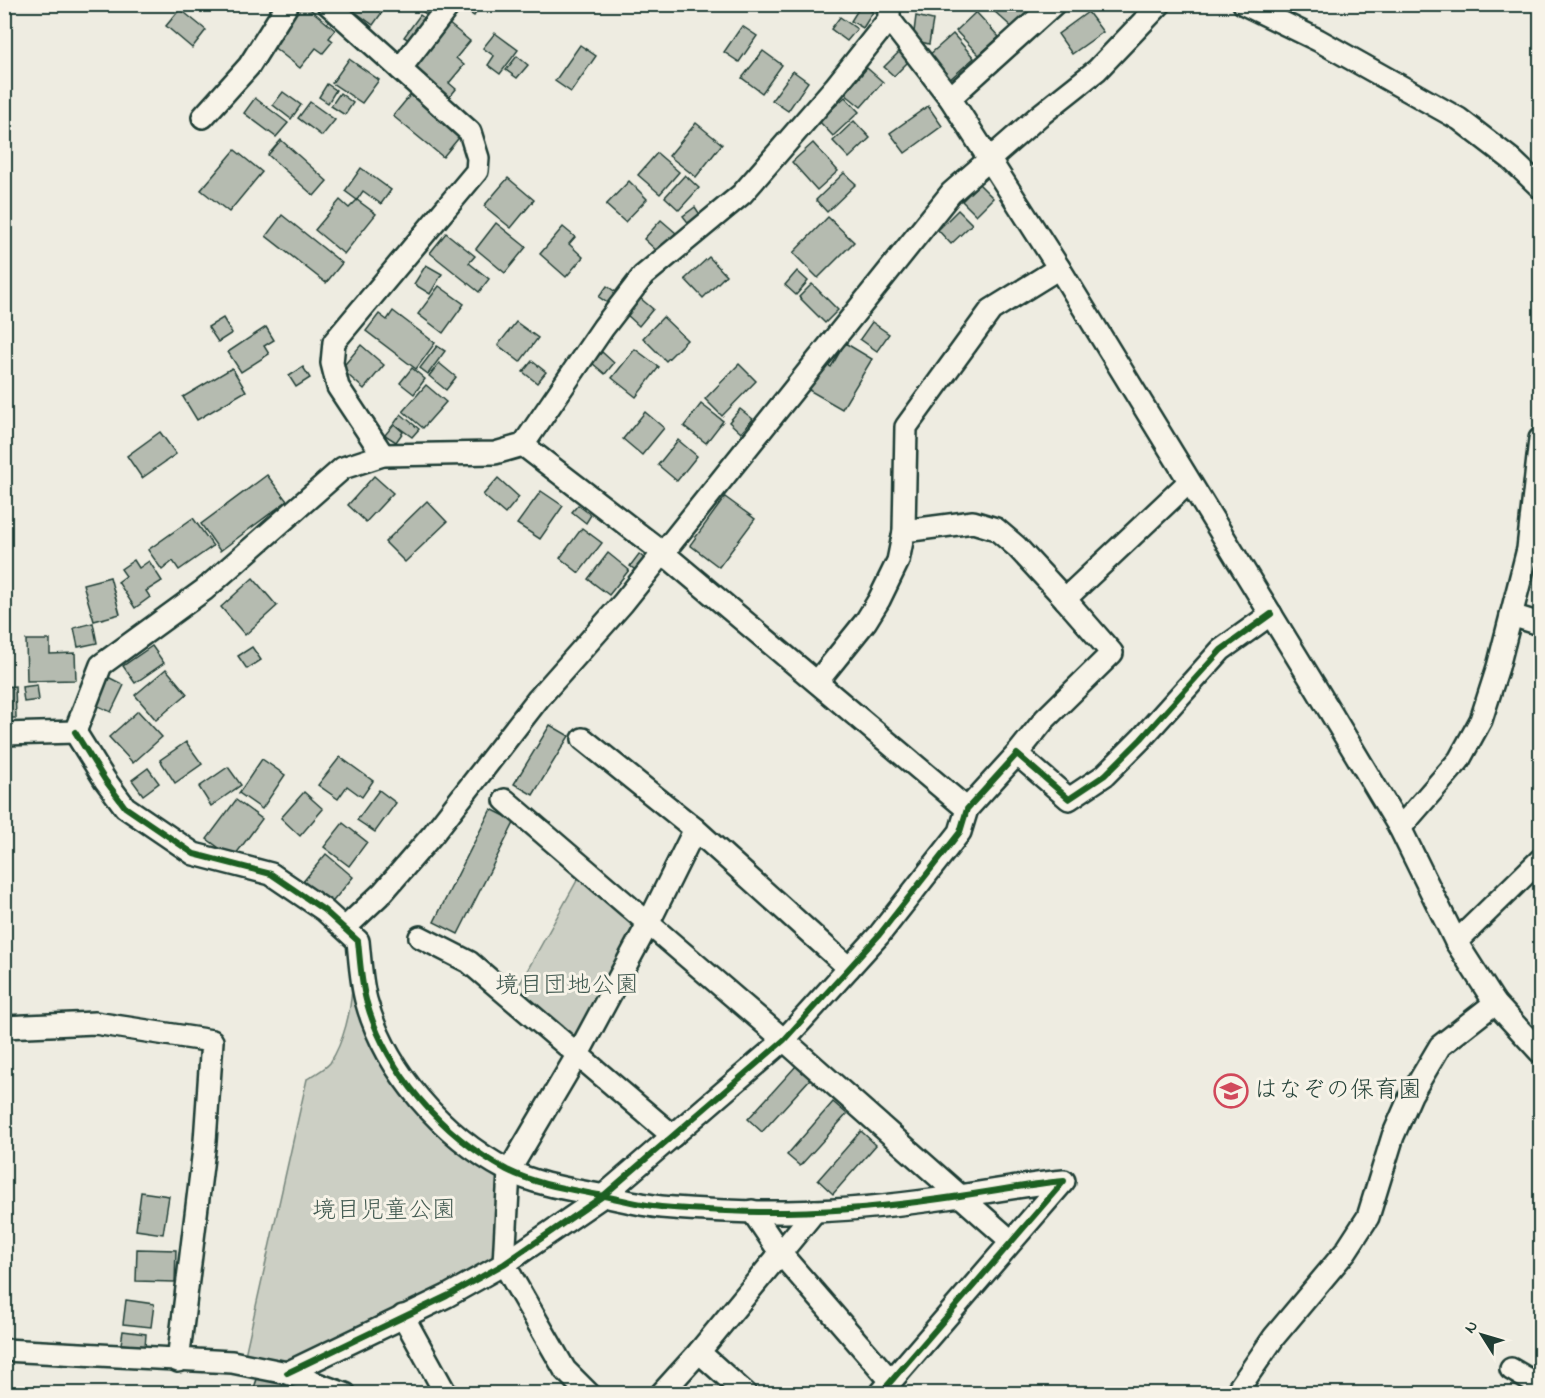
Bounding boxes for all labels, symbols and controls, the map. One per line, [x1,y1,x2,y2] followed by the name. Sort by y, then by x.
[495,969,639,1004] park label: 境目団地公園
[1213,1073,1249,1109] school or university icon: はなぞの保育園
[1254,1074,1422,1109] place label: はなぞの保育園
[312,1194,456,1229] park label: 境目児童公園
[1452,1305,1512,1365] north arrow
[1459,1315,1485,1339] text: N

